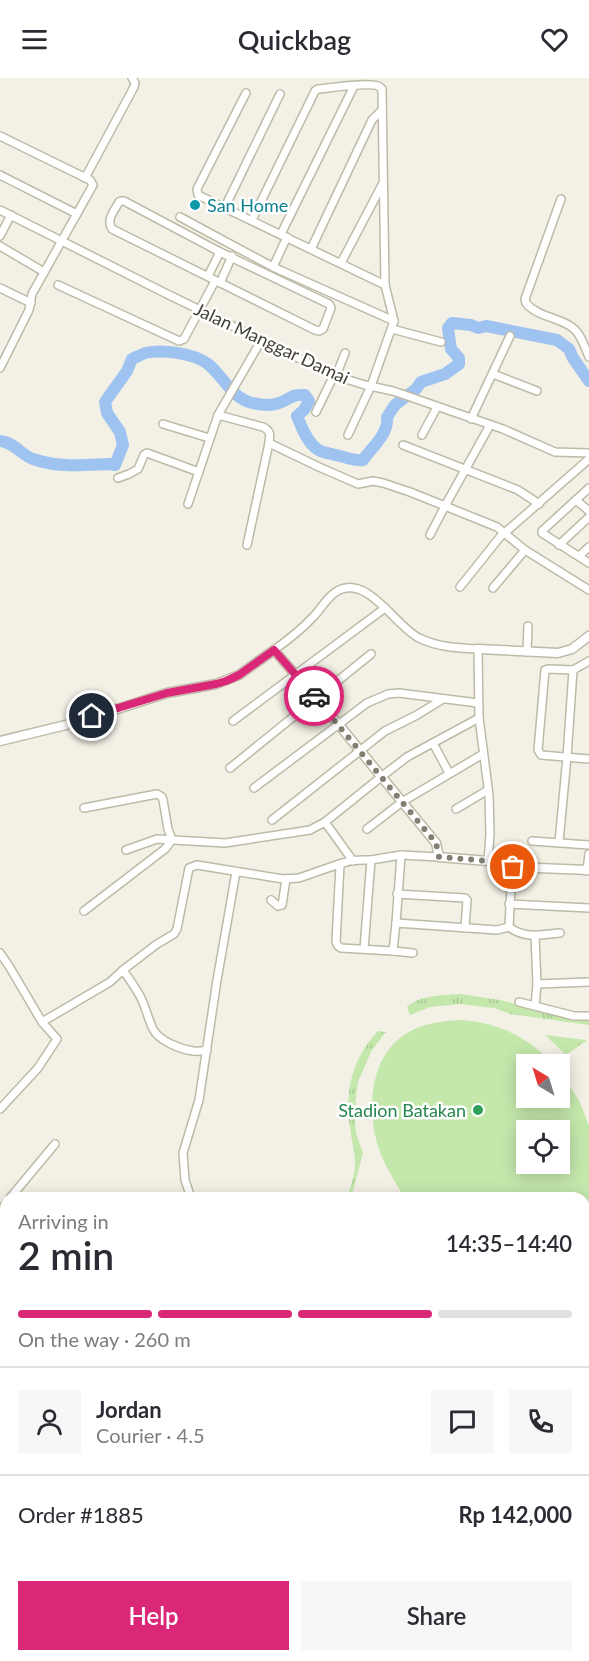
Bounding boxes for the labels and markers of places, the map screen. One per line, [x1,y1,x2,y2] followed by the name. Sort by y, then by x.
[207,194,288,216] place label: San Home
[188,198,202,212] marker: San Home
[66,690,117,741] pin
[487,841,538,892] pin
[338,1099,466,1121] place label: Stadion Batakan
[471,1103,485,1117] marker: Stadion Batakan

